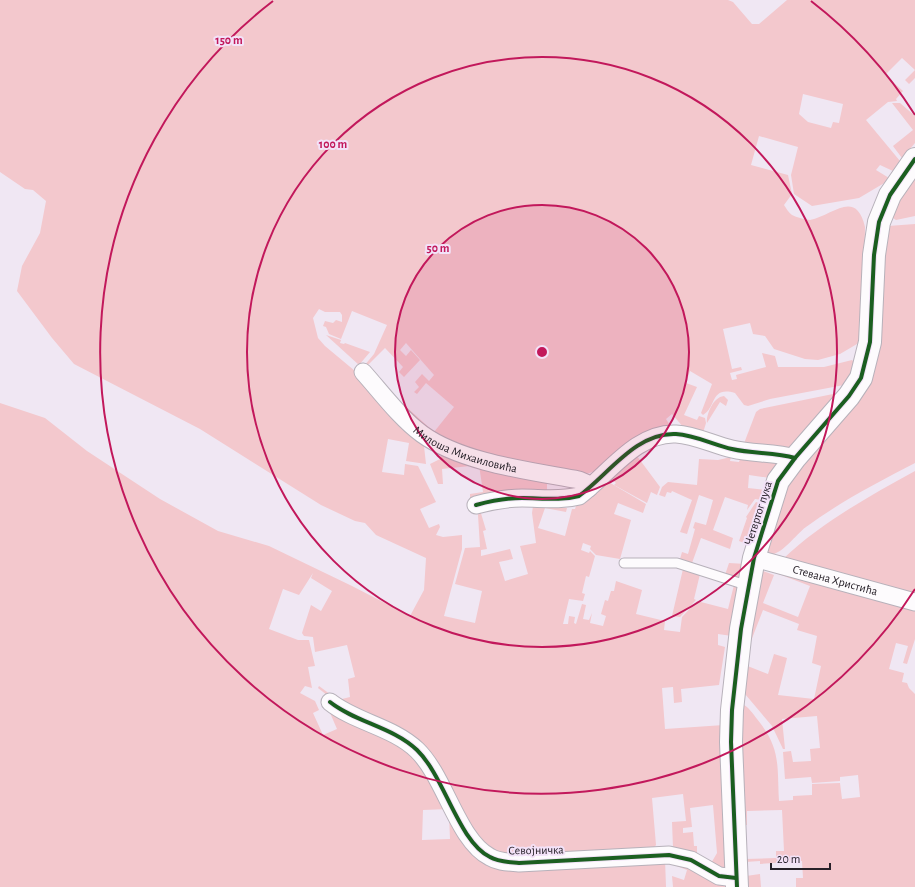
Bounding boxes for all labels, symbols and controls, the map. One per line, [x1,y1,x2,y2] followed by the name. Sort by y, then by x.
[215,34,243,46] text: 150 m
[319,138,347,150] text: 100 m
[427,242,450,254] text: 50 m
[535,345,549,359] centre of rings
[411,424,519,475] street label: Милоша Михаиловића
[742,479,775,547] street label: Четвртог пука
[791,563,879,598] street label: Стевана Христића
[508,844,564,857] street label: Севојничка
[771,845,830,871] scale bar
[777,853,800,865] text: 20 m

